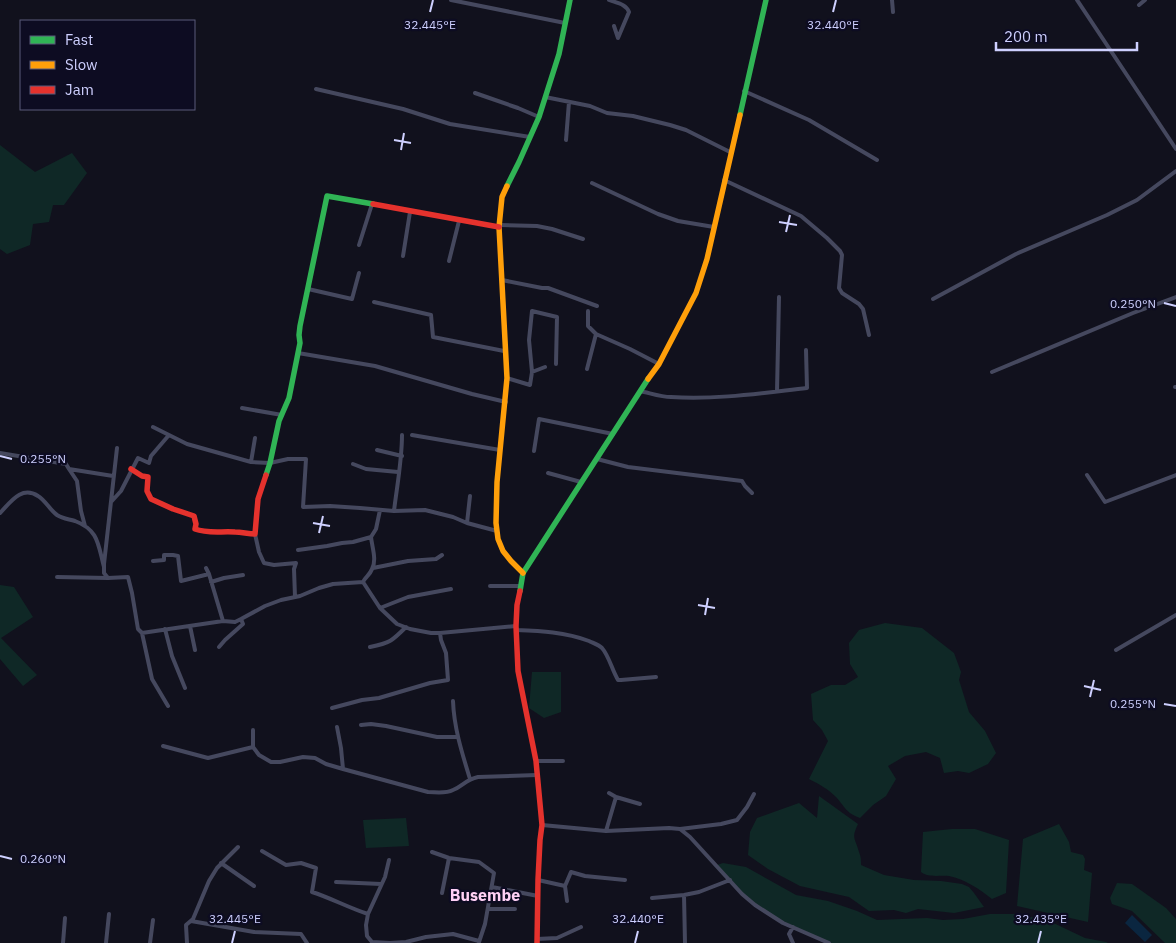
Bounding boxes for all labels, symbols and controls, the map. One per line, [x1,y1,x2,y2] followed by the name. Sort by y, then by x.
[404,17,456,32] text: 32.445°E
[807,17,859,32] text: 32.440°E
[20,20,195,110] legend
[996,20,1137,52] scale bar
[1004,27,1048,46] text: 200 m
[65,30,93,49] text: Fast
[65,55,98,74] text: Slow
[65,80,94,99] text: Jam
[1110,296,1156,311] text: 0.250°N
[20,451,66,466] text: 0.255°N
[1110,696,1156,711] text: 0.255°N
[20,851,66,866] text: 0.260°N
[450,885,520,905] district label: Busembe
[209,911,261,926] text: 32.445°E
[612,911,664,926] text: 32.440°E
[1015,911,1067,926] text: 32.435°E

